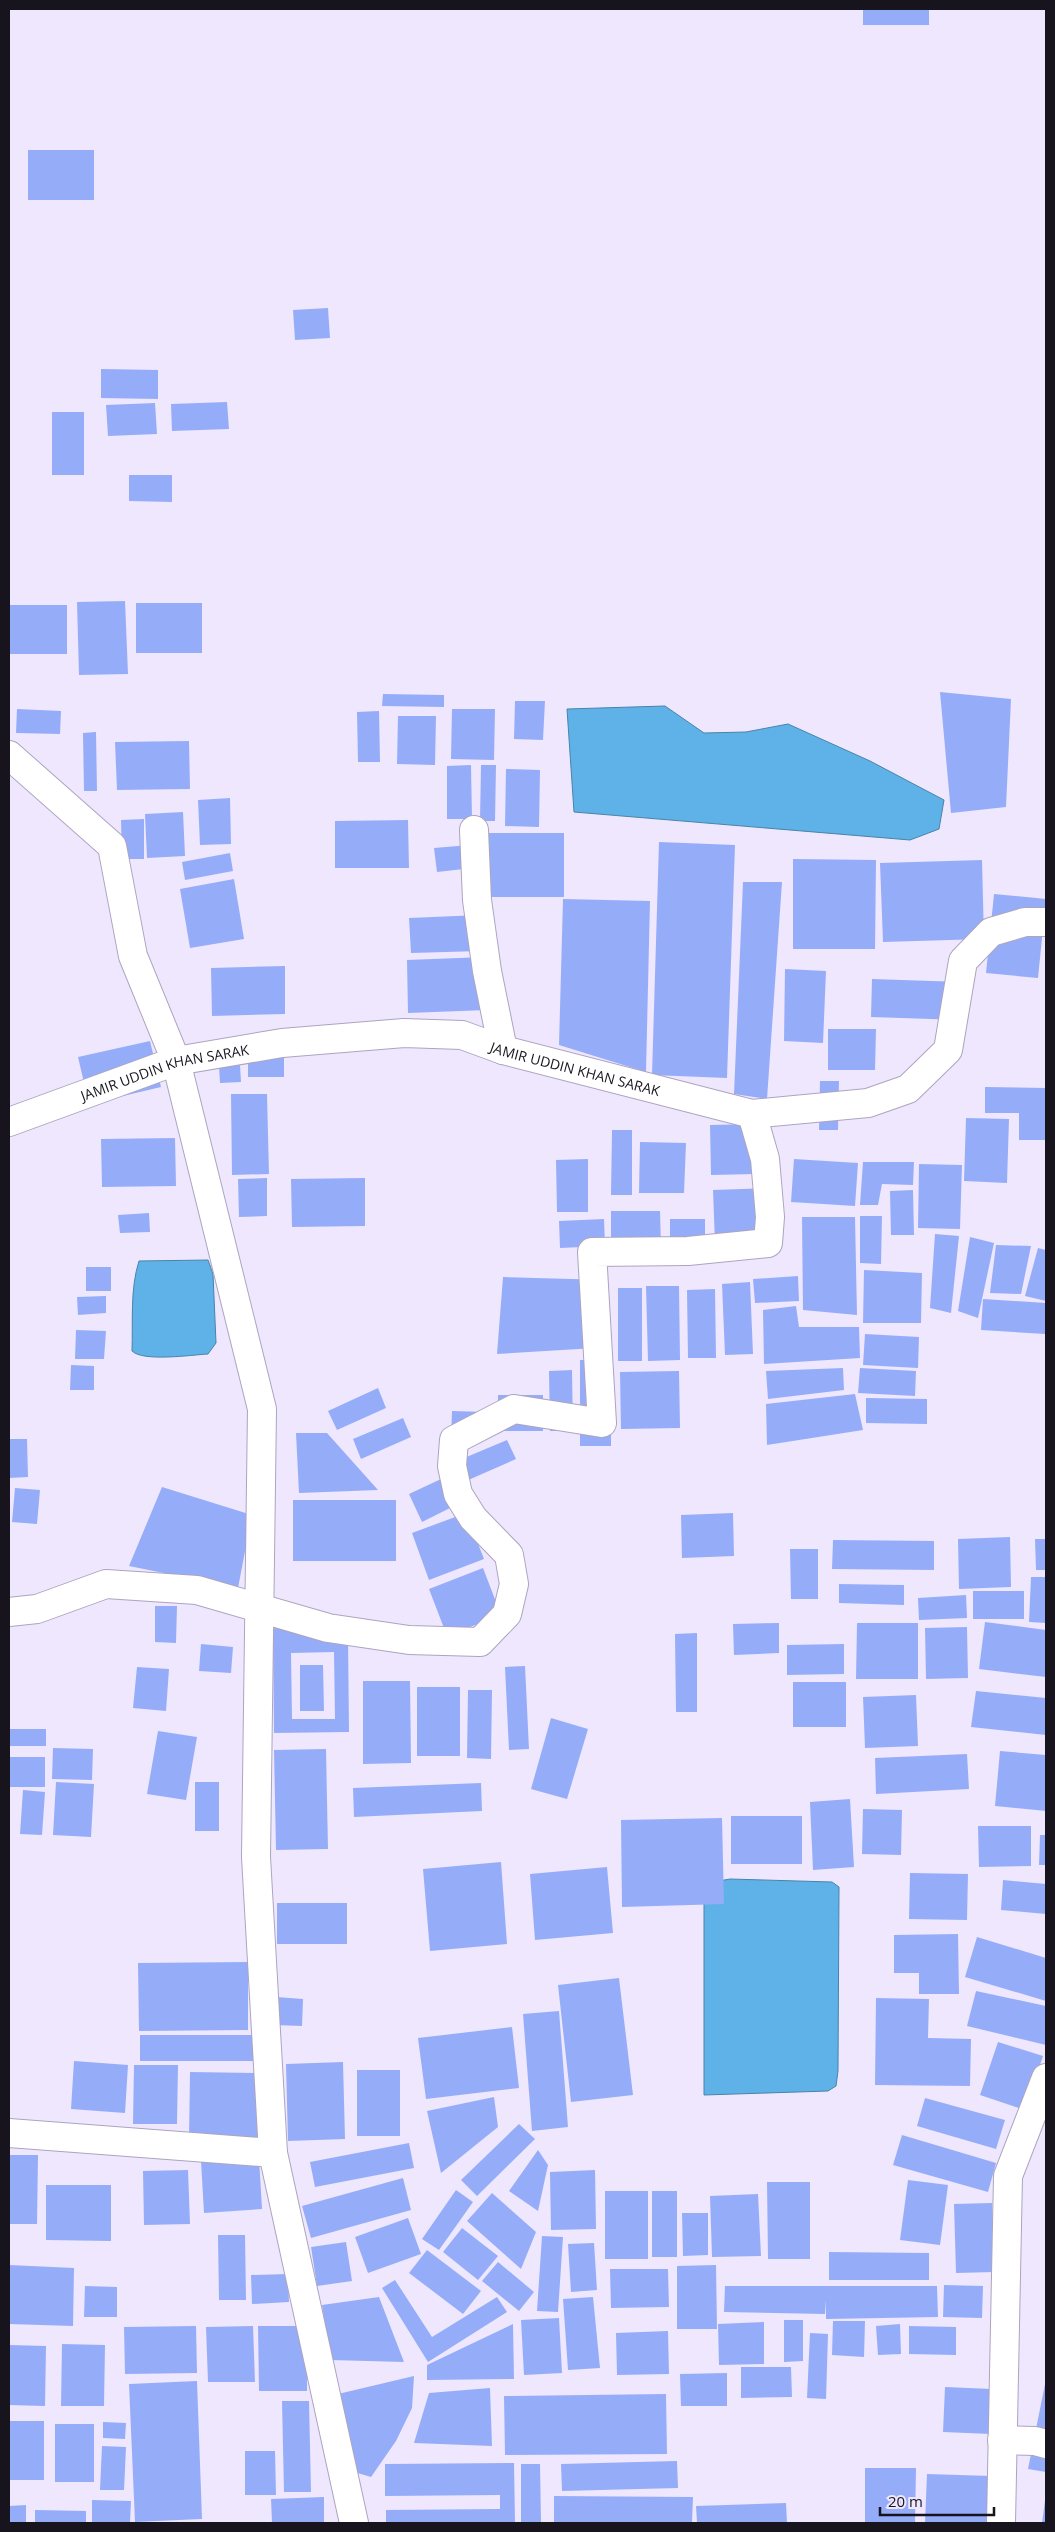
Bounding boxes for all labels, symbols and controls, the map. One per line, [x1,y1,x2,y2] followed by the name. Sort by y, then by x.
[486,1036,663,1100] street label: JAMIR UDDIN KHAN SARAK
[76,1039,251,1105] street label: JAMIR UDDIN KHAN SARAK
[880,2484,994,2516] scale bar
[888,2491,923,2511] text: 20 m

